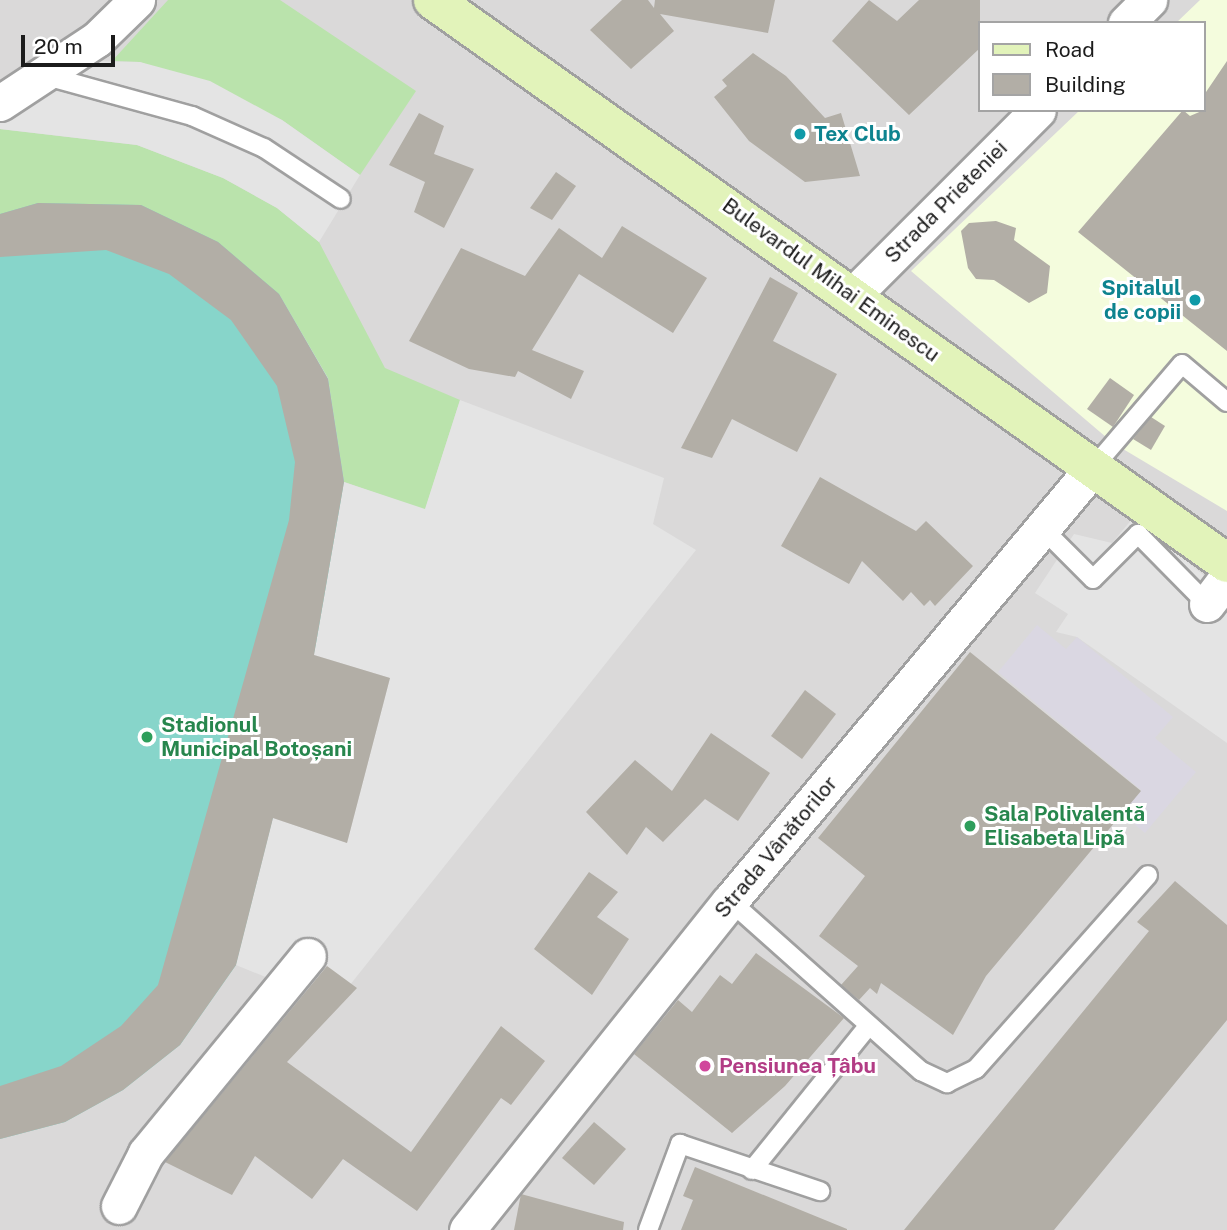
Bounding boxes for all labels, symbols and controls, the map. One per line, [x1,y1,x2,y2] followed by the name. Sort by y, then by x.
[24,21,119,65] scale bar
[978,21,1206,112] legend
[34,34,83,59] text: 20 m
[1045,37,1095,62] text: Road
[1045,72,1126,97] text: Building
[814,121,901,147] place label: Tex Club
[792,126,808,142] marker: Tex Club
[880,136,1012,268] street label: Strada Prieteniei
[717,193,945,367] street label: Bulevardul Mihai Eminescu
[1101,275,1181,325] place label: Spitalul de copii
[1187,292,1203,308] marker: Spitalul de copii
[161,712,352,762] place label: Stadionul Municipal Botoșani
[139,729,155,745] marker: Stadionul Municipal Botoșani
[709,771,843,923] street label: Strada Vânătorilor
[984,801,1145,851] place label: Sala Polivalentă Elisabeta Lipă
[962,818,978,834] marker: Sala Polivalentă Elisabeta Lipă
[719,1053,876,1079] place label: Pensiunea Țâbu
[697,1058,713,1074] marker: Pensiunea Țâbu

